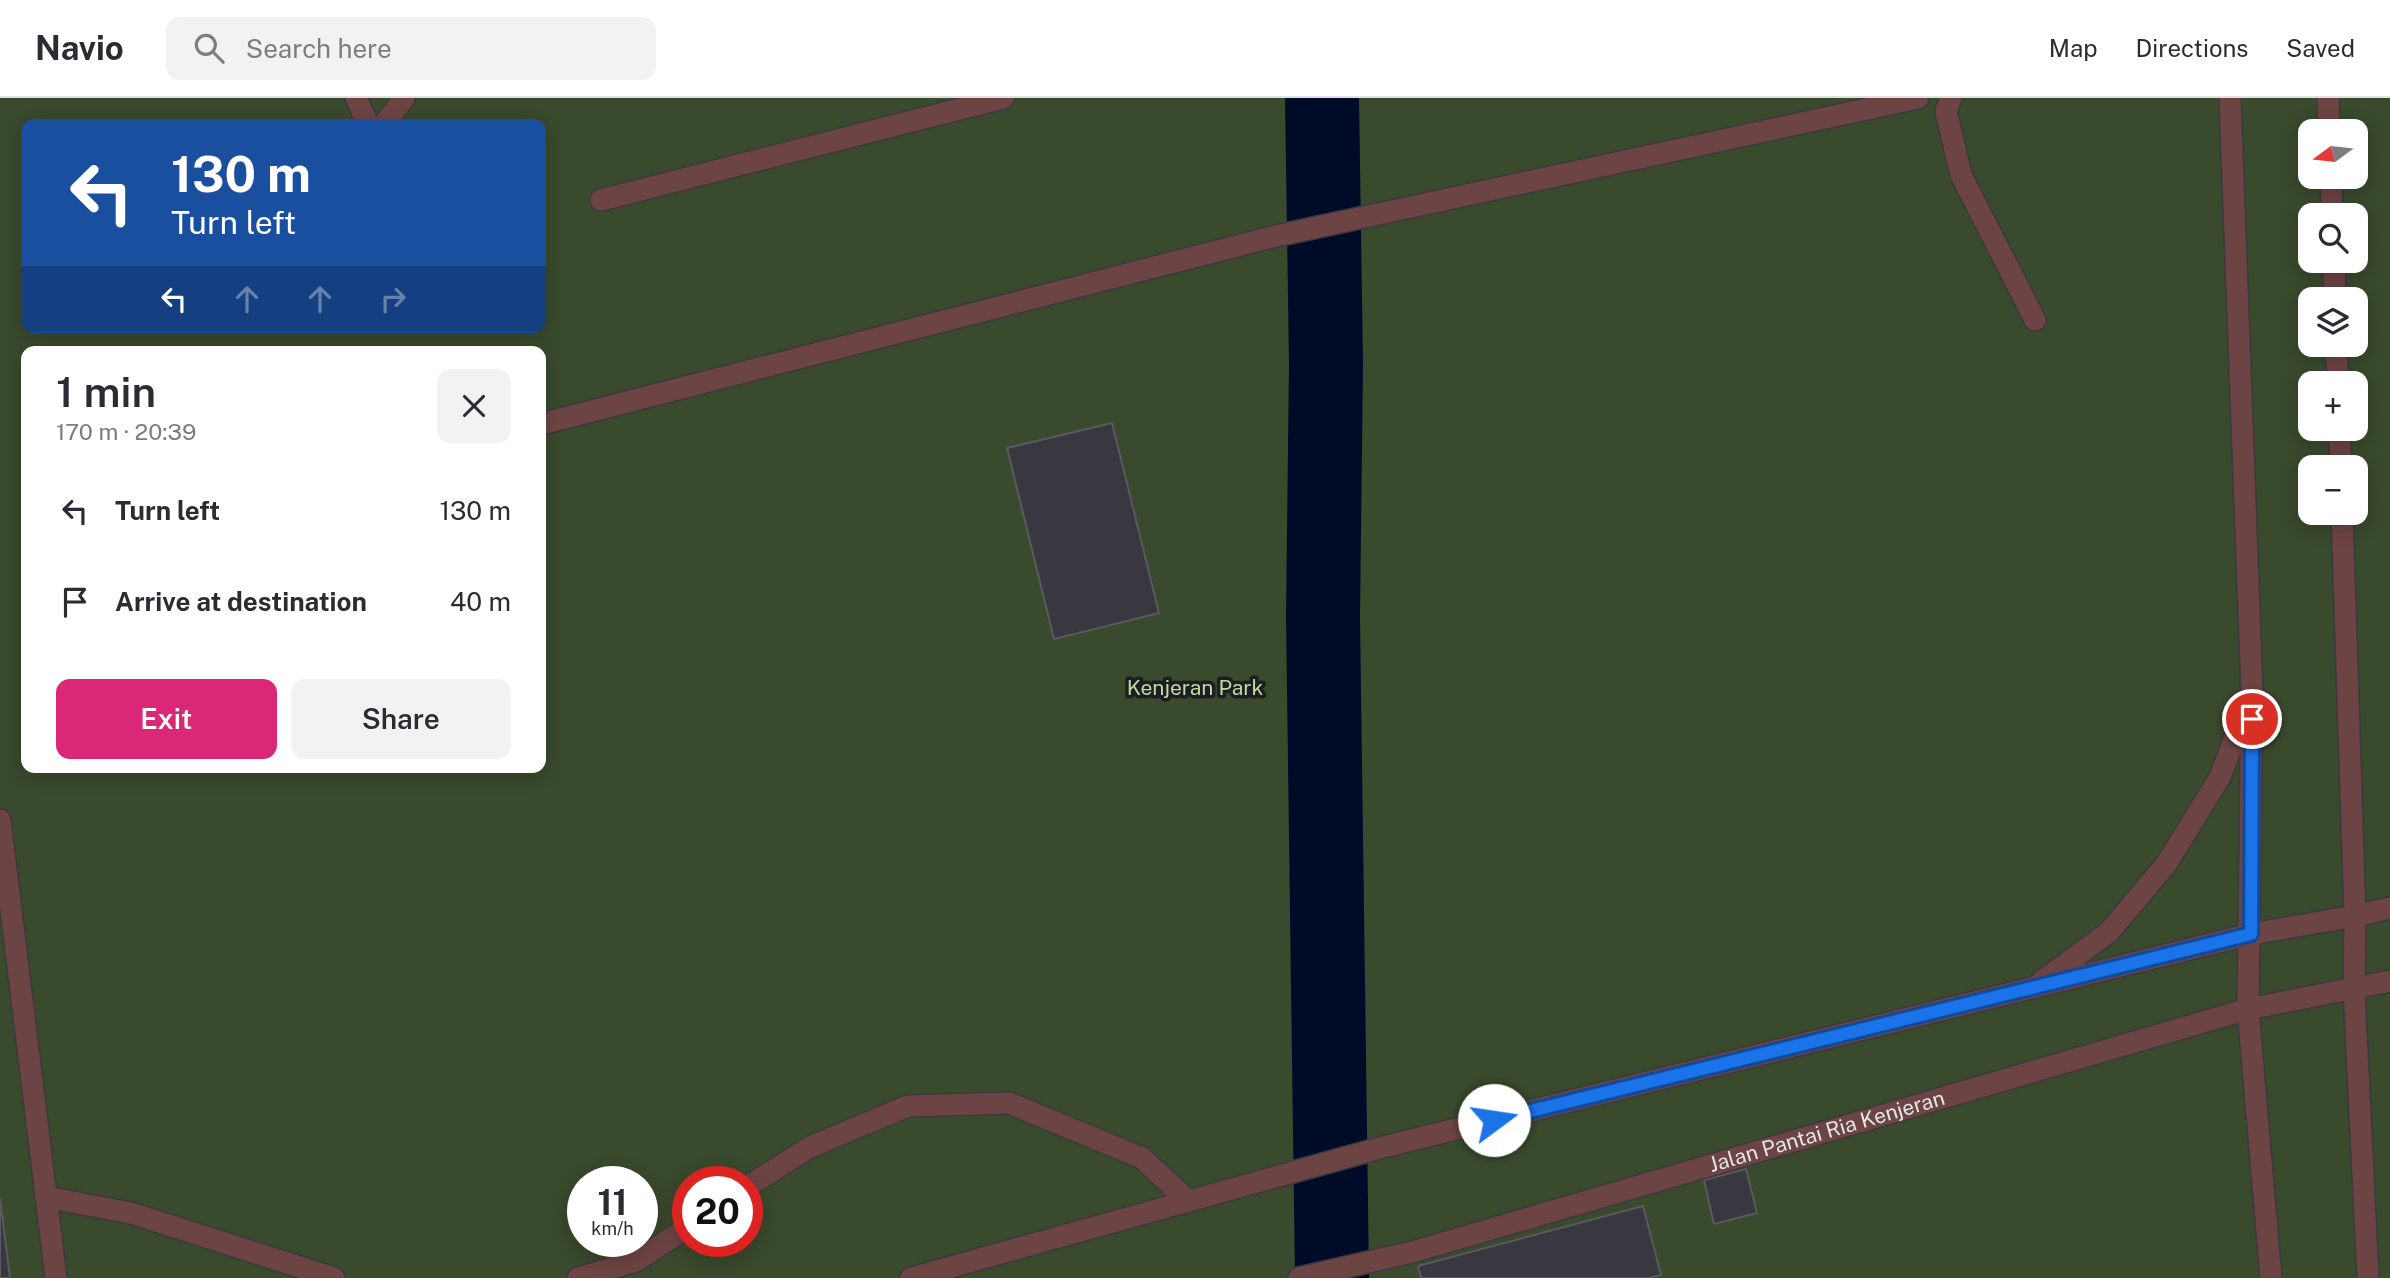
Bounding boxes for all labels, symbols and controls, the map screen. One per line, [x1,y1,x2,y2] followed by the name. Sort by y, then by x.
[166,17,656,80] search box
[35,29,124,67] text: Navio
[190,29,228,67] icon: search
[246,33,392,64] text: Search here
[2049,34,2098,62] text: Map
[2136,34,2248,62] text: Directions
[2286,34,2355,62] text: Saved
[2298,119,2368,189] north arrow
[2298,119,2368,525] map controls
[171,145,311,203] text: 130 m
[56,147,147,238] icon: left
[2298,203,2368,273] button: search
[171,204,296,241] text: Turn left
[155,280,193,318] icon: left
[228,280,266,318] icon: ahead
[301,280,339,318] icon: ahead
[374,280,412,318] icon: right
[2298,287,2368,357] button: layers
[56,367,156,416] text: 1 min
[437,369,511,443] button: close
[2298,371,2368,441] button: +
[56,418,196,445] text: 170 m · 20:39
[2298,455,2368,525] button: −
[56,492,94,530] icon: left
[115,495,220,526] text: Turn left
[439,495,511,526] text: 130 m
[56,583,94,621] icon: arrive
[115,586,367,617] text: Arrive at destination
[450,586,511,617] text: 40 m
[1127,675,1264,700] park label: Kenjeran Park
[56,679,277,759] button: Exit
[291,679,511,759] button: Share
[2222,689,2282,749] pin
[2233,700,2271,738] icon: arrive
[1457,1083,1531,1157] position arrow
[1706,1085,1947,1177] street label: Jalan Pantai Ria Kenjeran
[672,1166,763,1257] speed limit sign: 20
[598,1182,627,1223] text: 11
[591,1218,634,1239] text: km/h

